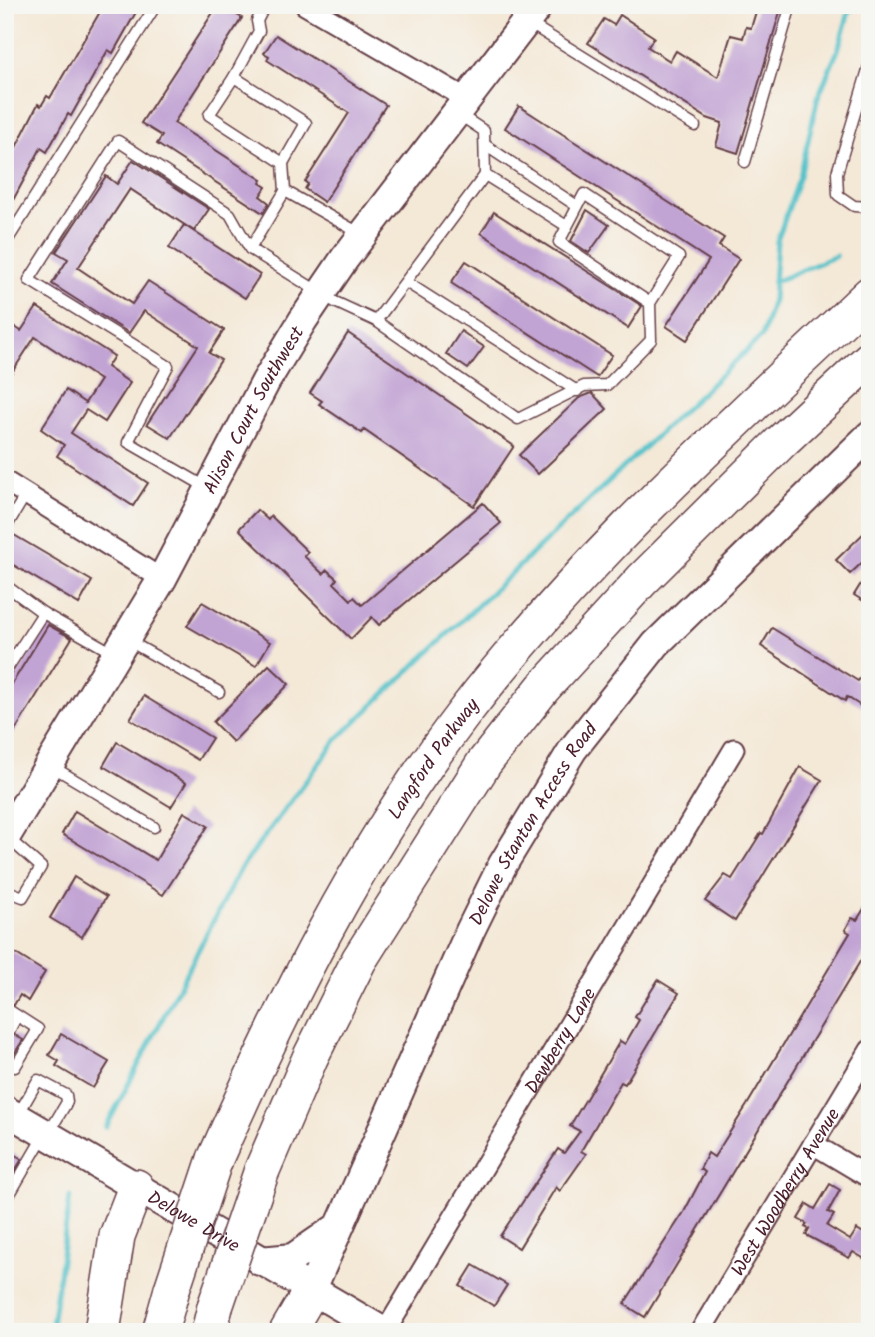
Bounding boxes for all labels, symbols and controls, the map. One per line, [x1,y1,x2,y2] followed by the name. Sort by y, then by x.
[196,320,313,500] street label: Alison Court Southwest
[381,691,488,826] street label: Langford Parkway
[462,716,606,931] street label: Delowe Stanton Access Road
[518,982,605,1100] street label: Dewberry Lane
[724,1102,849,1282] street label: West Woodberry Avenue
[141,1184,245,1262] street label: Delowe Drive

